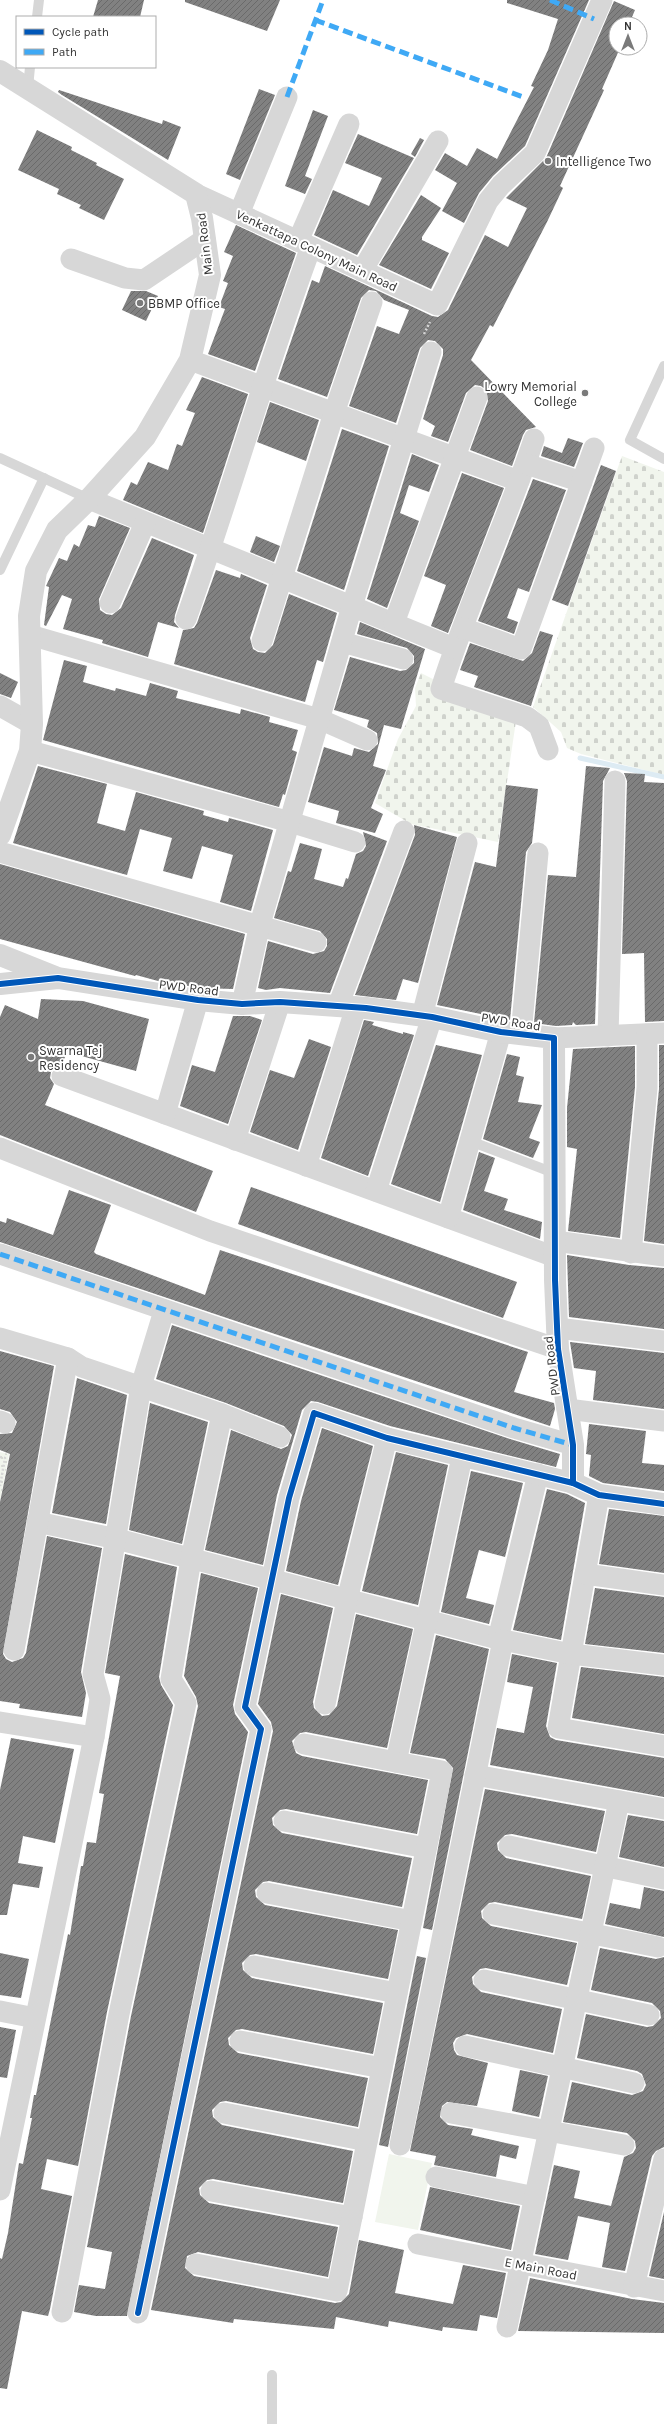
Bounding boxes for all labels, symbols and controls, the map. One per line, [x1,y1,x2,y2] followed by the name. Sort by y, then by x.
[16,16,156,68] legend
[608,16,648,56] north arrow
[624,20,632,33] text: N
[52,25,109,39] text: Cycle path
[52,45,77,59] text: Path
[556,154,651,169] place label: Intelligence Two
[543,156,553,166] marker: Intelligence Two
[234,206,400,295] street label: Venkattapa Colony Main Road
[193,212,216,276] street label: Main Road
[148,296,220,311] place label: BBMP Office
[135,298,145,308] marker: BBMP Office
[484,379,577,409] place label: Lowry Memorial College
[580,388,590,398] marker: Lowry Memorial College
[158,976,220,999] street label: PWD Road
[480,1009,542,1034] street label: PWD Road
[39,1043,103,1073] place label: Swarna Tej Residency
[26,1052,36,1062] marker: Swarna Tej Residency
[540,1335,563,1397] street label: PWD Road
[503,2254,578,2283] street label: E Main Road

